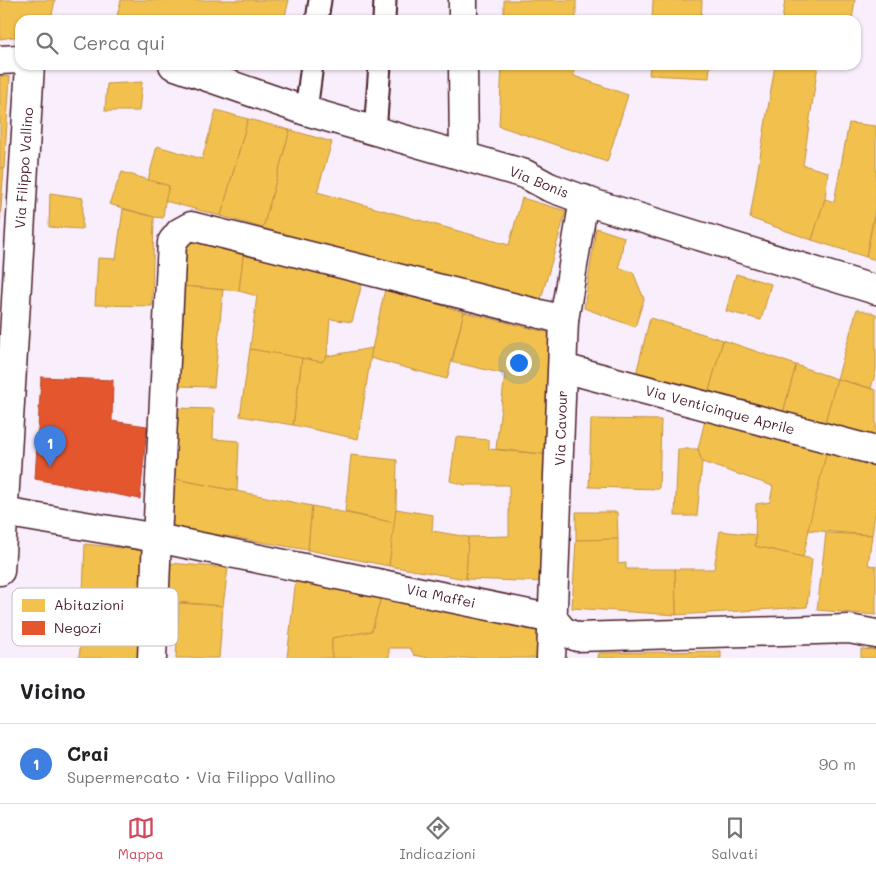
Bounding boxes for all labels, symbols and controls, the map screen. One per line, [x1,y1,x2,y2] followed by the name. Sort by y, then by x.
[15,15,861,70] search box
[33,29,61,57] icon: search
[73,30,165,55] text: Cerca qui
[10,107,37,229] street label: Via Filippo Vallino
[507,161,572,202] street label: Via Bonis
[506,350,532,376] your location
[643,380,797,439] street label: Via Venticinque Aprile
[550,390,571,466] street label: Via Cavour
[34,426,66,467] pin: 1
[405,579,477,612] street label: Via Maffei
[12,588,178,646] legend
[54,595,124,614] text: Abitazioni
[54,618,102,637] text: Negozi
[20,677,85,704] text: Vicino
[67,741,109,766] text: Crai
[32,753,40,774] text: 1
[819,753,856,774] text: 90 m
[67,766,335,787] text: Supermercato · Via Filippo Vallino
[118,814,164,863] tab: Mappa
[399,814,476,863] tab: Indicazioni
[711,814,758,863] tab: Salvati

